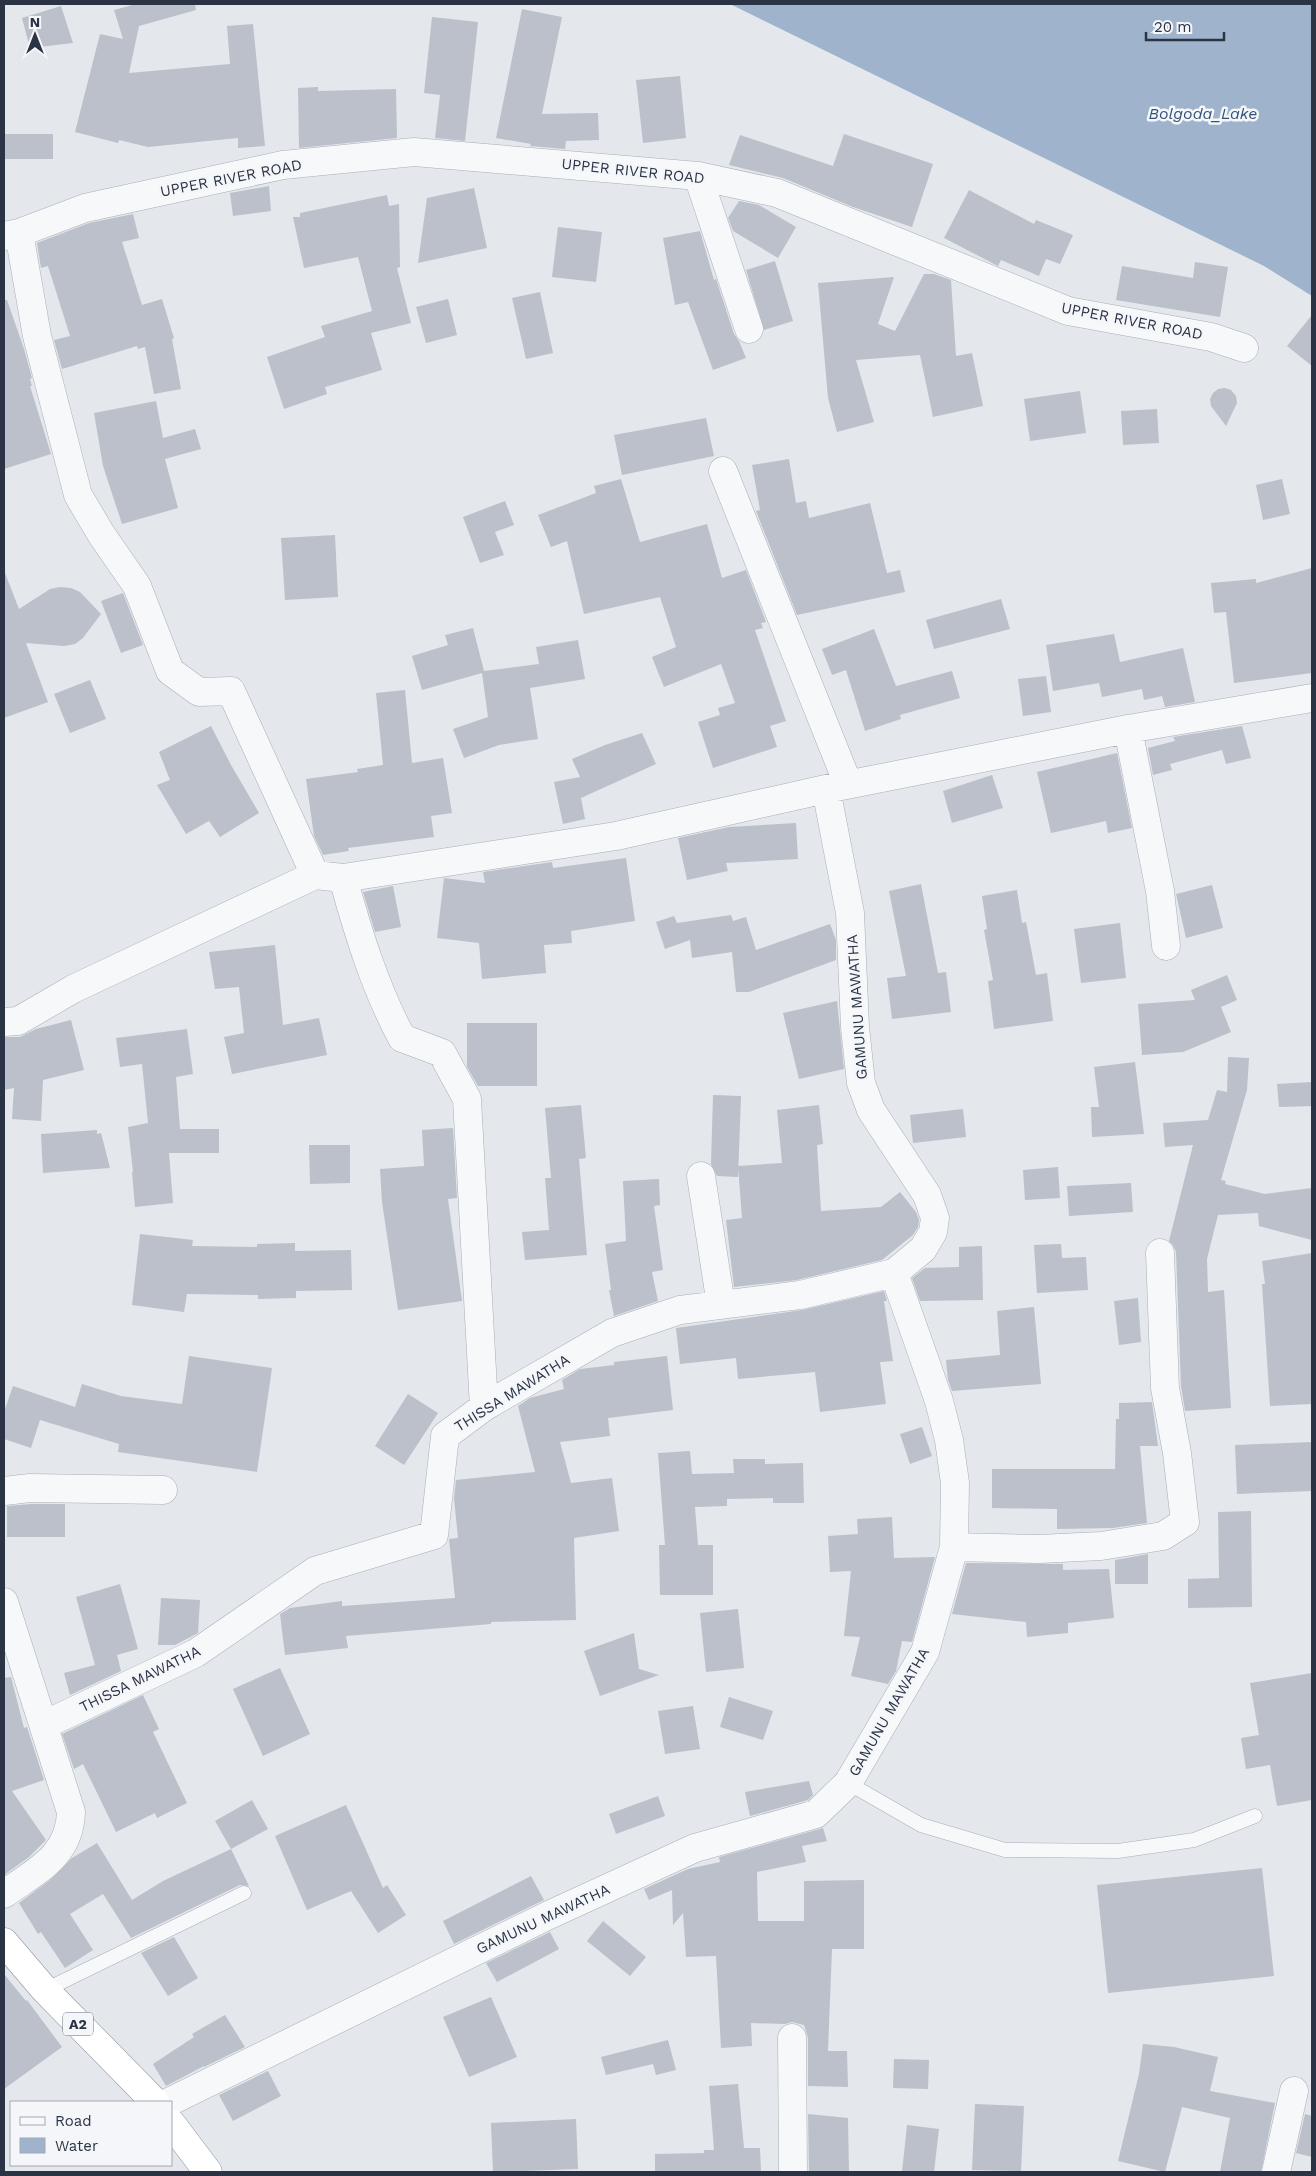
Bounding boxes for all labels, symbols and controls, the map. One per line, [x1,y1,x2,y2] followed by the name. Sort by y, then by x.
[10,10,60,60] north arrow
[1146,10,1224,42] scale bar
[30,14,40,30] text: N
[1154,18,1192,36] text: 20 m
[1149,104,1257,123] water label: Bolgoda_Lake
[159,155,303,201] street label: UPPER RIVER ROAD
[561,155,705,187] street label: UPPER RIVER ROAD
[1060,298,1204,344] street label: UPPER RIVER ROAD
[843,934,871,1080] street label: GAMUNU MAWATHA
[451,1350,573,1436] street label: THISSA MAWATHA
[77,1642,204,1716] street label: THISSA MAWATHA
[845,1644,933,1779] street label: GAMUNU MAWATHA
[473,1880,613,1958] street label: GAMUNU MAWATHA
[63,2012,93,2036] road number: A2
[10,2101,172,2166] legend
[55,2112,92,2130] text: Road
[55,2137,98,2155] text: Water

